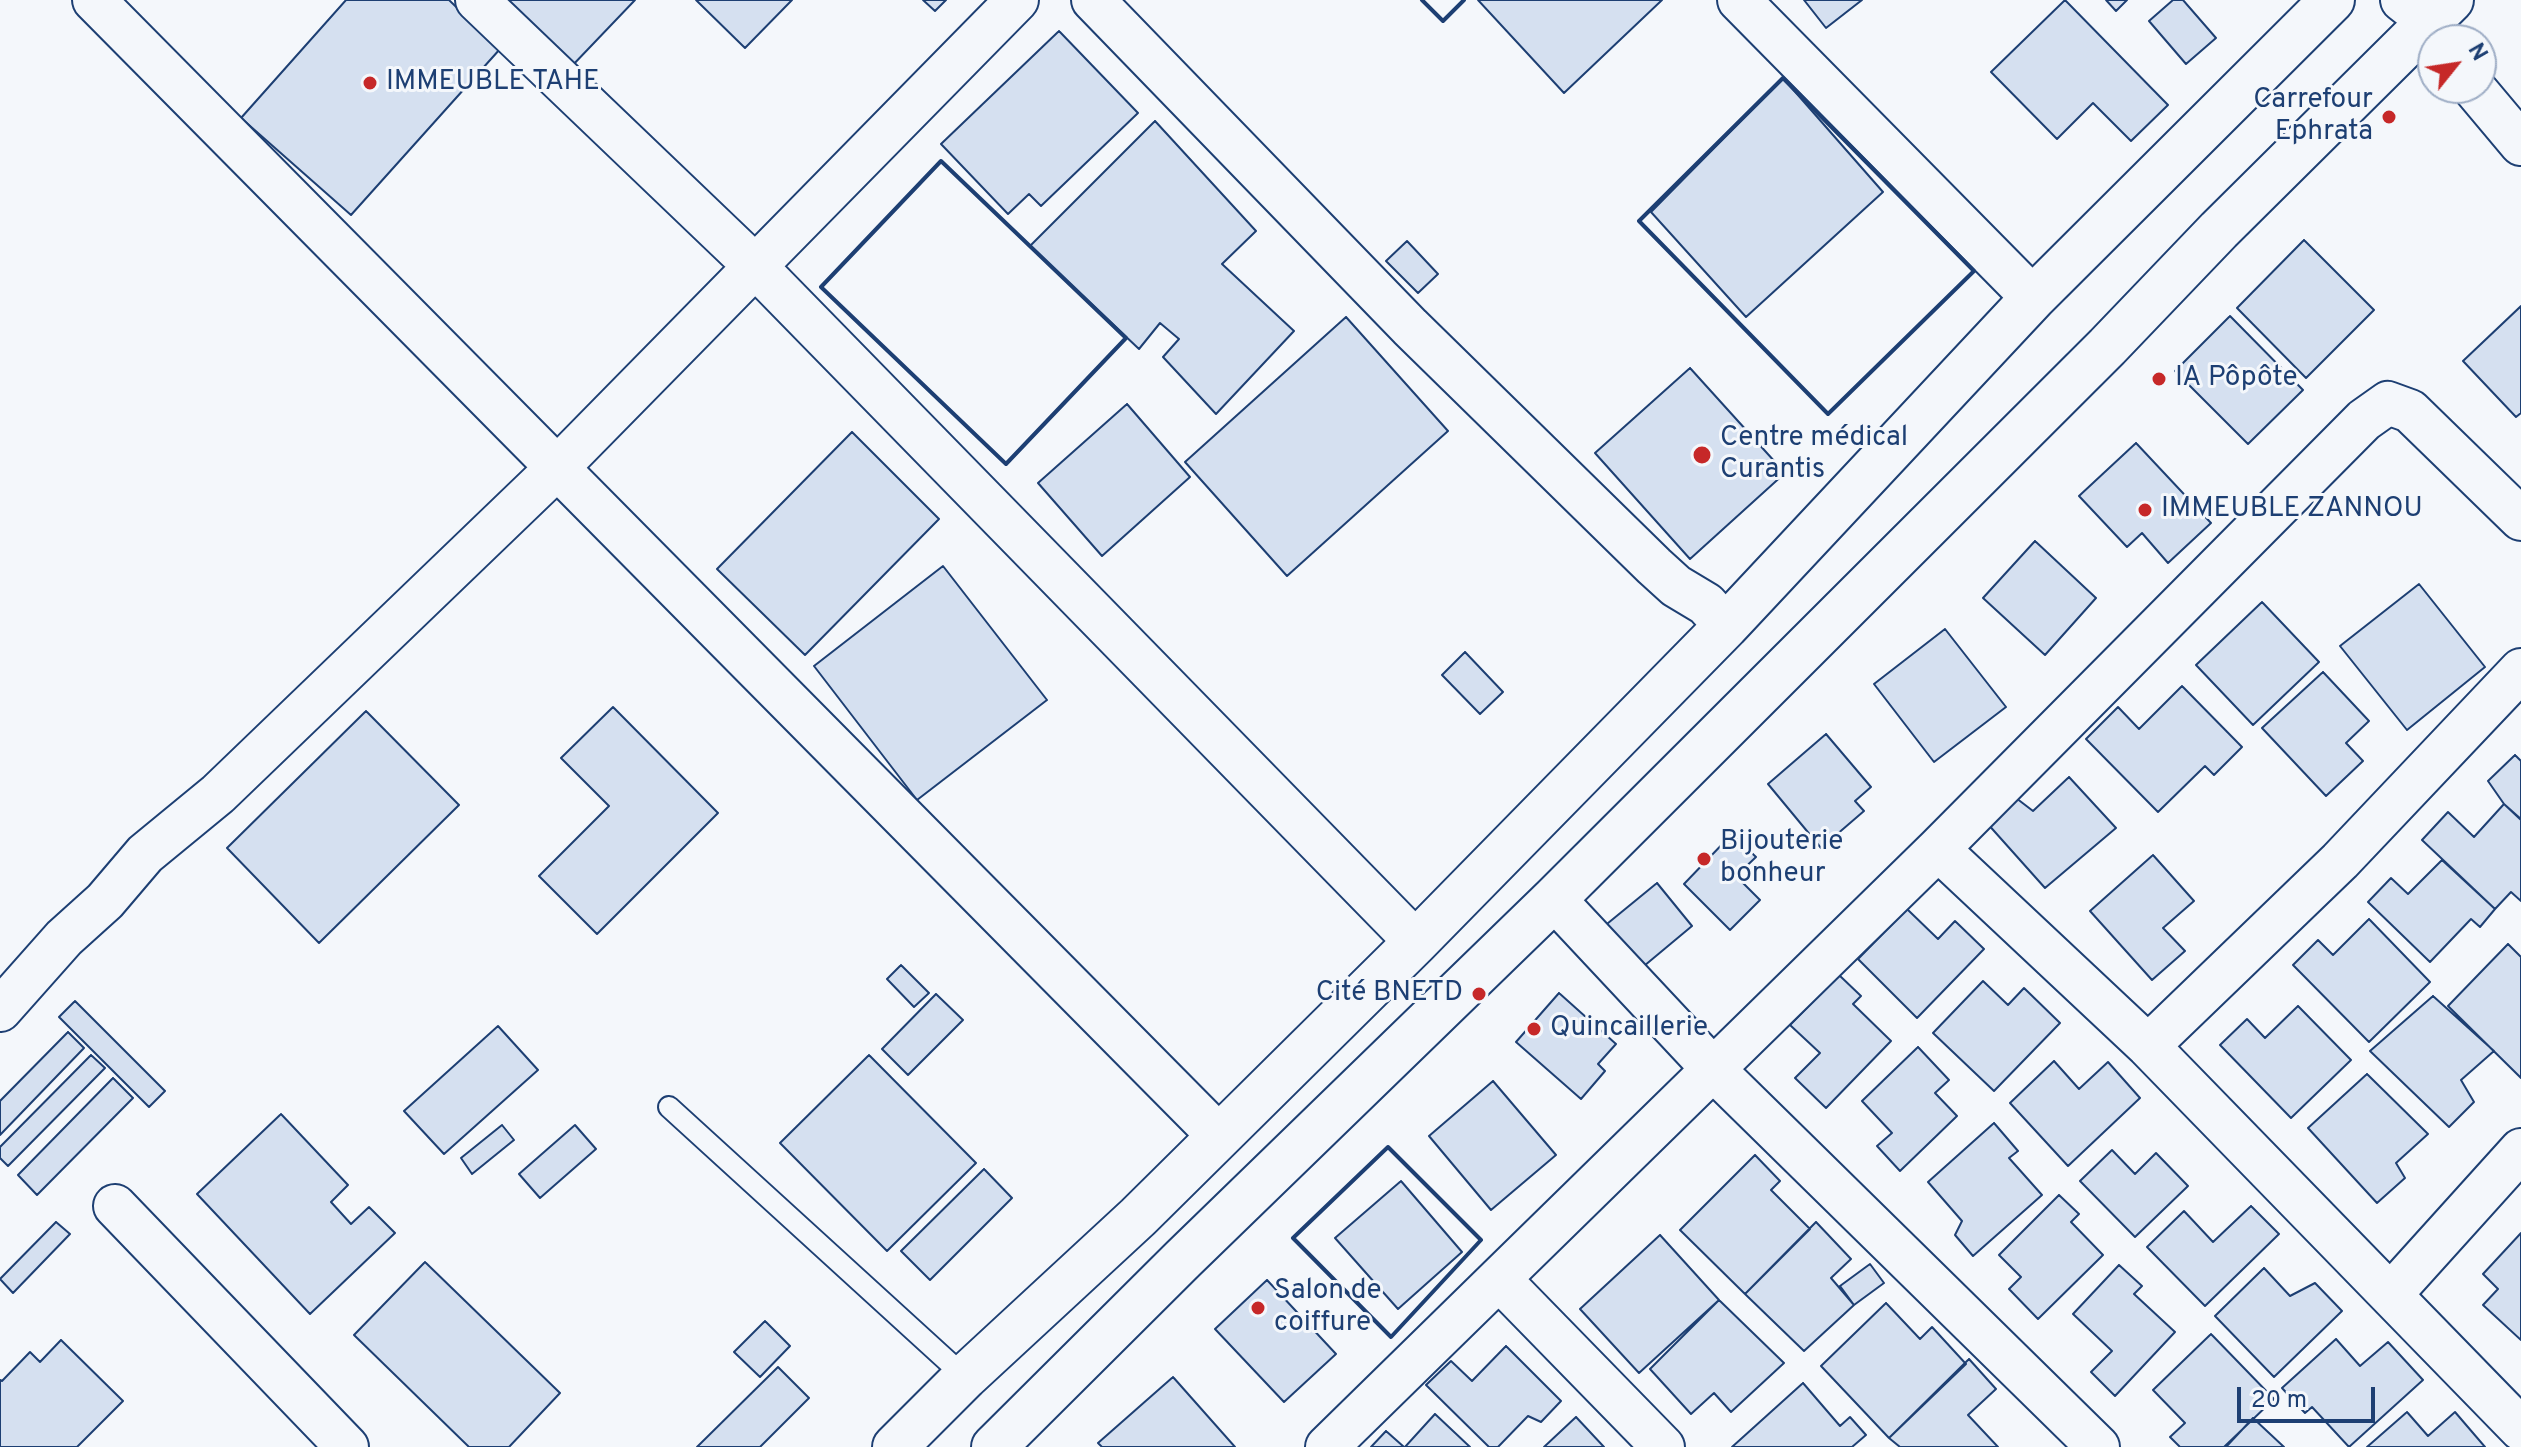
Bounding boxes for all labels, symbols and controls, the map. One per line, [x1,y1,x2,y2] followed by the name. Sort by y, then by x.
[2417,24,2497,104] north arrow
[2461,39,2492,66] text: N
[386,66,600,100] place label: IMMEUBLE TAHE
[361,74,379,92] marker: IMMEUBLE TAHE
[2253,84,2373,150] place label: Carrefour Ephrata
[2380,108,2398,126] marker: Carrefour Ephrata
[2175,362,2298,396] place label: IA Pôpôte
[2150,370,2168,388] marker: IA Pôpôte
[1720,422,1908,488] place label: Centre médical Curantis
[1691,444,1713,466] marker: Centre médical Curantis
[2161,493,2423,527] place label: IMMEUBLE ZANNOU
[2136,501,2154,519] marker: IMMEUBLE ZANNOU
[1720,826,1843,892] place label: Bijouterie bonheur
[1695,850,1713,868] marker: Bijouterie bonheur
[1316,977,1463,1011] place label: Cité BNETD
[1470,985,1488,1003] marker: Cité BNETD
[1550,1012,1708,1046] place label: Quincaillerie
[1525,1020,1543,1038] marker: Quincaillerie
[1274,1275,1381,1341] place label: Salon de coiffure
[1249,1299,1267,1317] marker: Salon de coiffure
[2241,1371,2379,1421] scale bar
[2251,1386,2307,1416] text: 20 m

